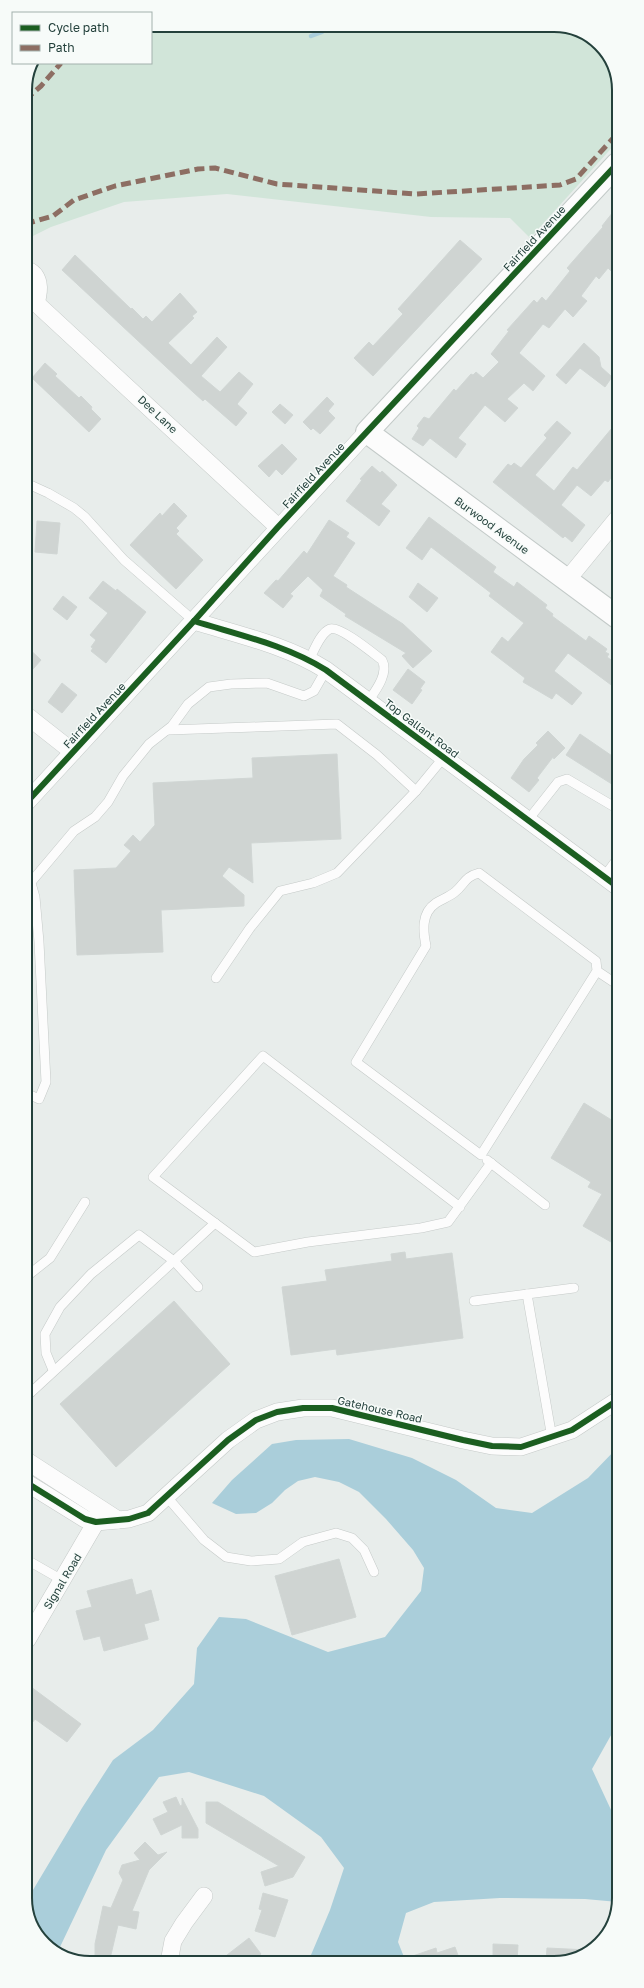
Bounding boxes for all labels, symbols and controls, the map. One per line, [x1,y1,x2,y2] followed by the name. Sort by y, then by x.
[12,12,152,64] legend
[48,20,109,35] text: Cycle path
[48,40,75,55] text: Path
[500,202,568,274] street label: Fairfield Avenue
[136,393,180,435] street label: Dee Lane
[279,439,347,511] street label: Fairfield Avenue
[452,494,532,556] street label: Burwood Avenue
[60,679,128,751] street label: Fairfield Avenue
[382,696,462,760] street label: Top Gallant Road
[336,1393,424,1425] street label: Gatehouse Road
[40,1551,84,1611] street label: Signal Road

